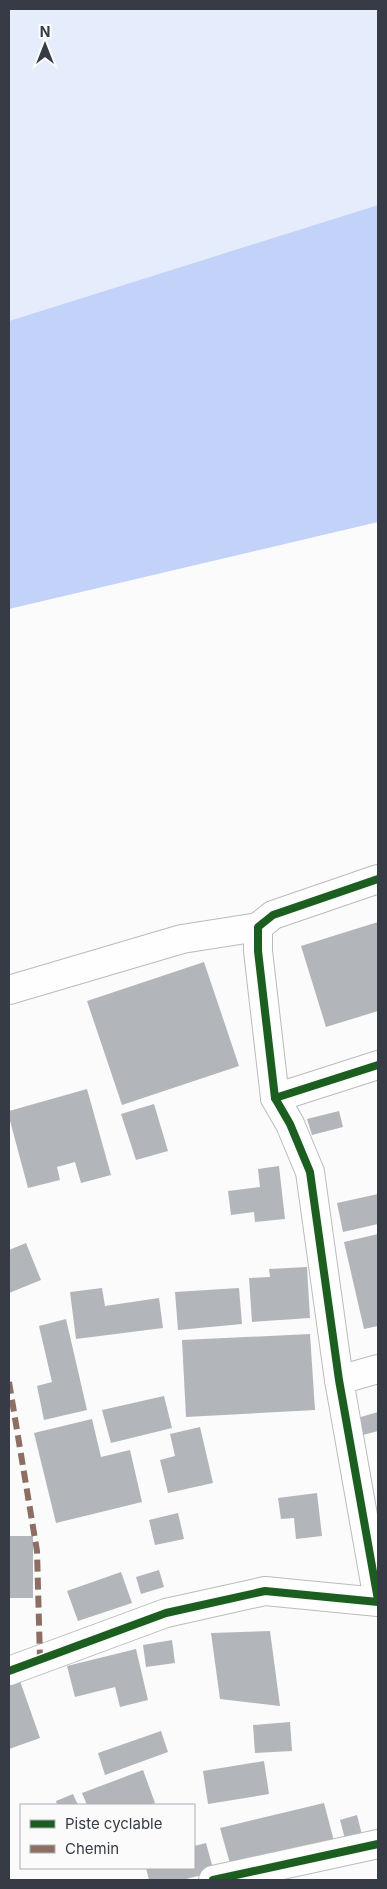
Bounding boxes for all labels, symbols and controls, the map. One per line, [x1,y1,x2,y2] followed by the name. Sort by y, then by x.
[20,20,70,70] north arrow
[40,23,50,40] text: N
[20,1804,195,1869] legend
[65,1814,162,1833] text: Piste cyclable
[65,1839,119,1858] text: Chemin

